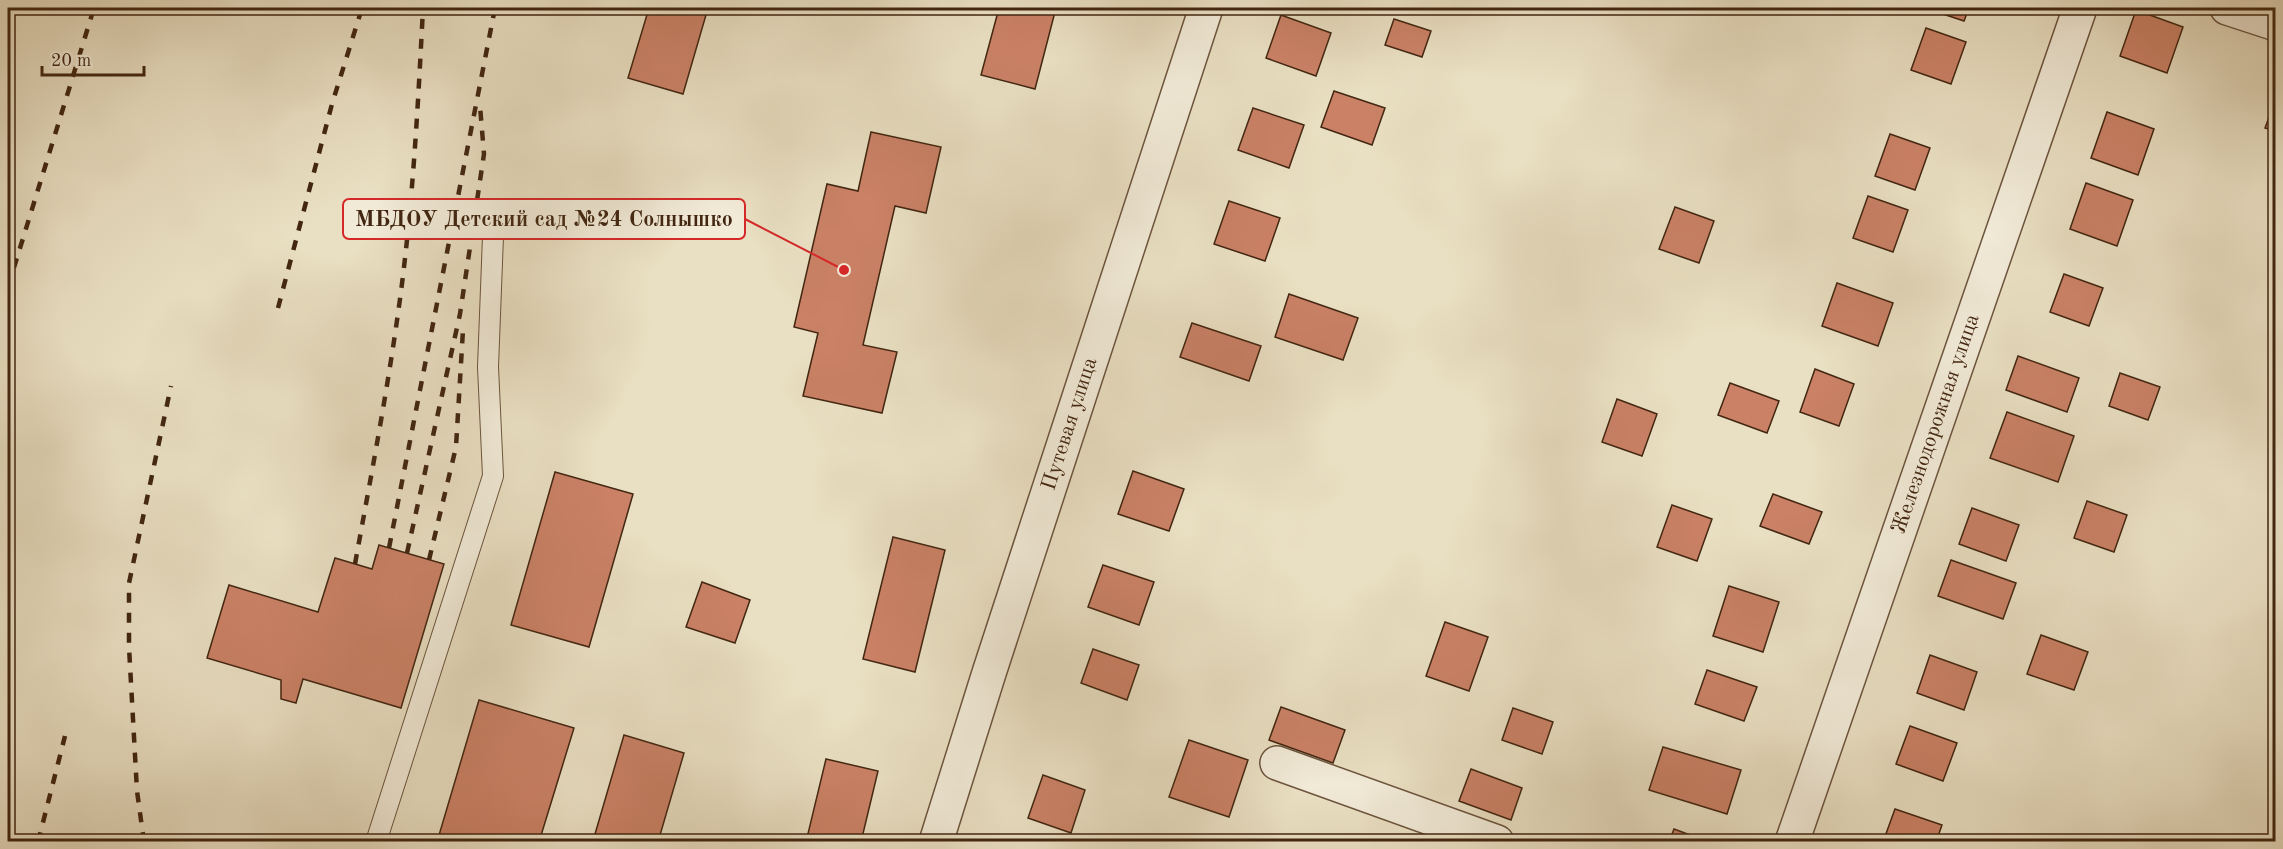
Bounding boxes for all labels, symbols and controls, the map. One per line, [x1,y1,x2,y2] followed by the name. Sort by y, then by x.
[42,39,144,77] scale bar
[51,52,91,70] text: 20 m
[343,199,745,239] callout: МБДОУ Детский сад №24 Солнышко
[355,209,733,231] text: МБДОУ Детский сад №24 Солнышко
[1888,311,1984,537] street label: Железнодорожная улица
[1039,355,1101,493] street label: Путевая улица

